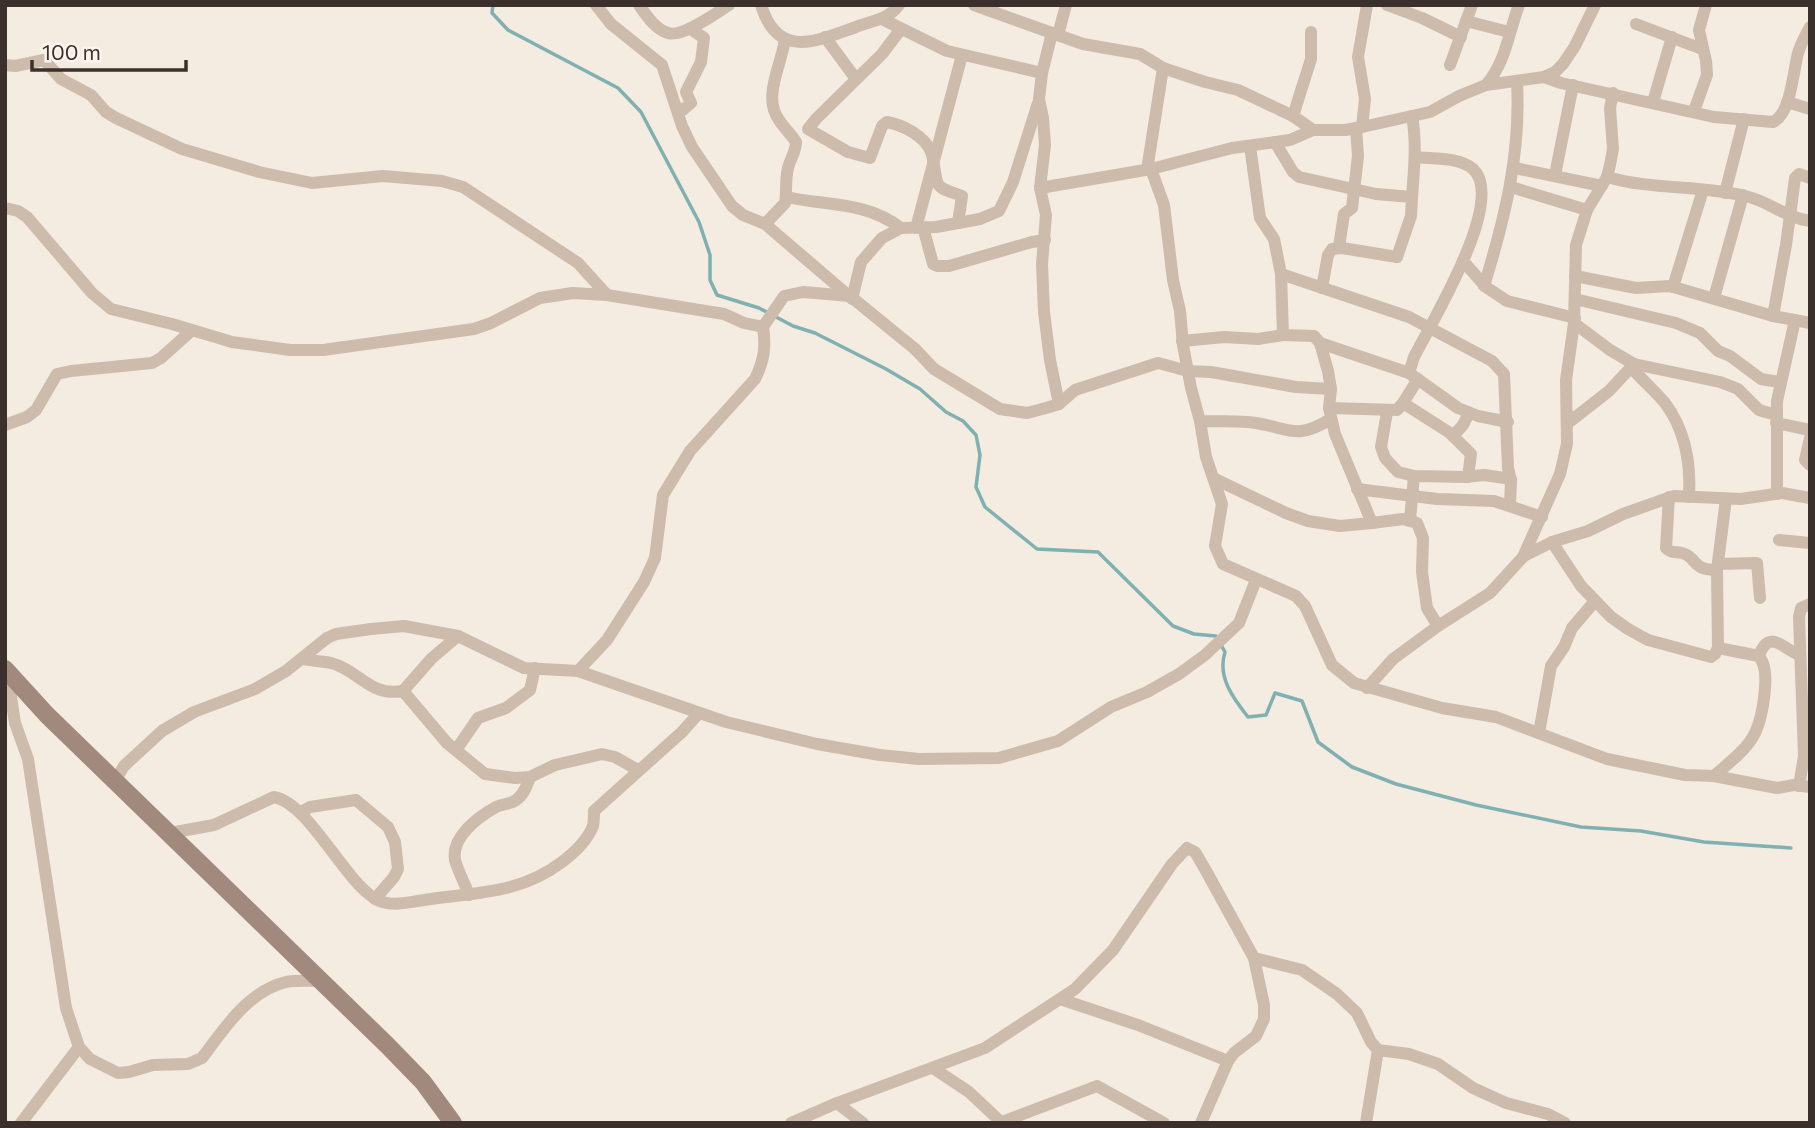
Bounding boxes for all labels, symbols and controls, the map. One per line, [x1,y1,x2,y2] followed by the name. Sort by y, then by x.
[32,28,186,72] scale bar
[42,39,101,64] text: 100 m

